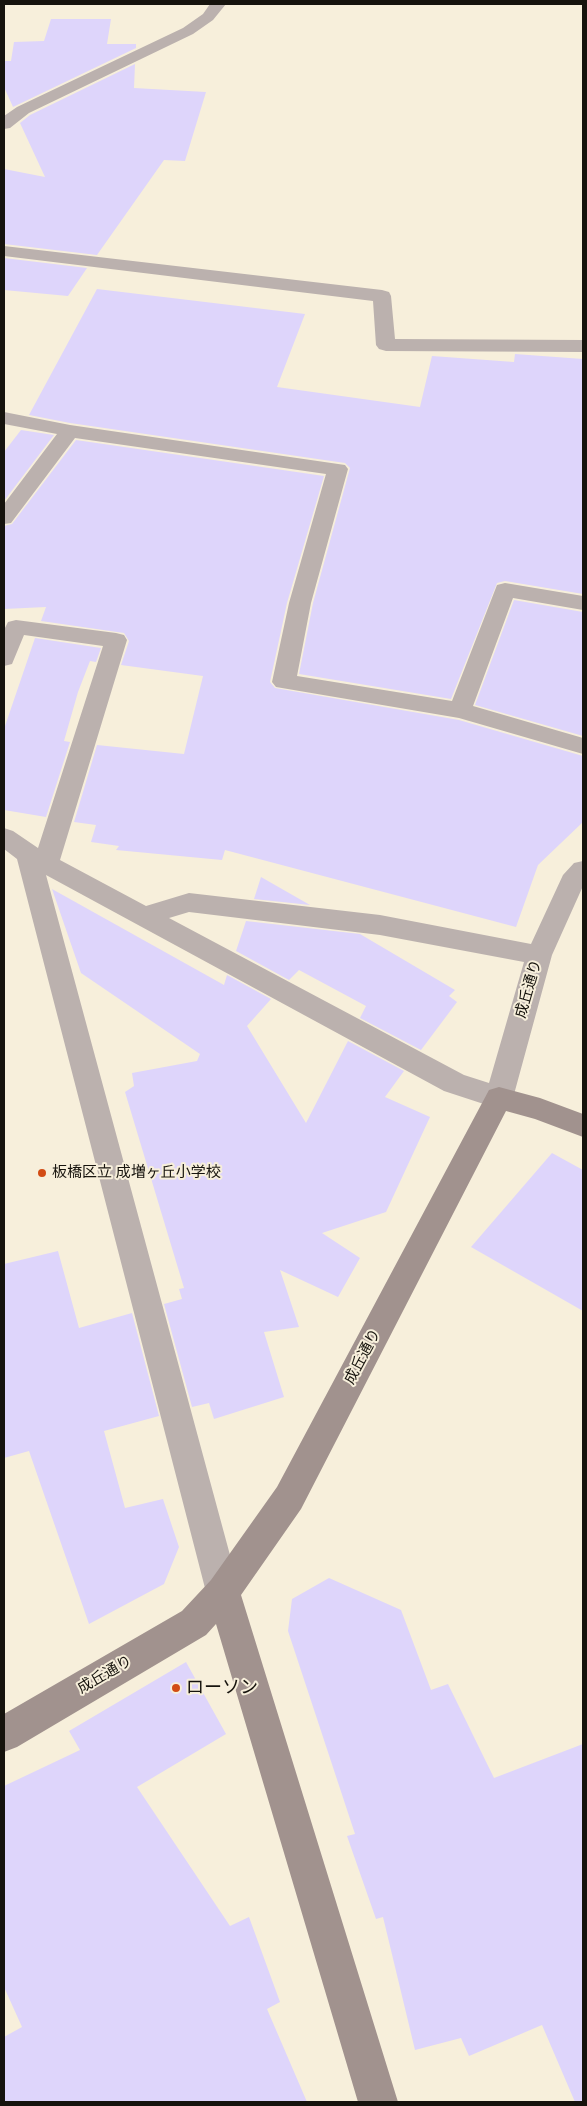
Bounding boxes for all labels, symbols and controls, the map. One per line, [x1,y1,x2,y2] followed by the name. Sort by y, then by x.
[512,958,546,1020] street label: 成丘通り
[52,1164,221,1182] place label: 板橋区立 成増ヶ丘小学校
[36,1167,48,1179] marker: 板橋区立 成増ヶ丘小学校
[341,1326,385,1388] street label: 成丘通り
[75,1652,135,1698] street label: 成丘通り
[186,1677,258,1699] place label: ローソン
[170,1682,182,1694] marker: ローソン

